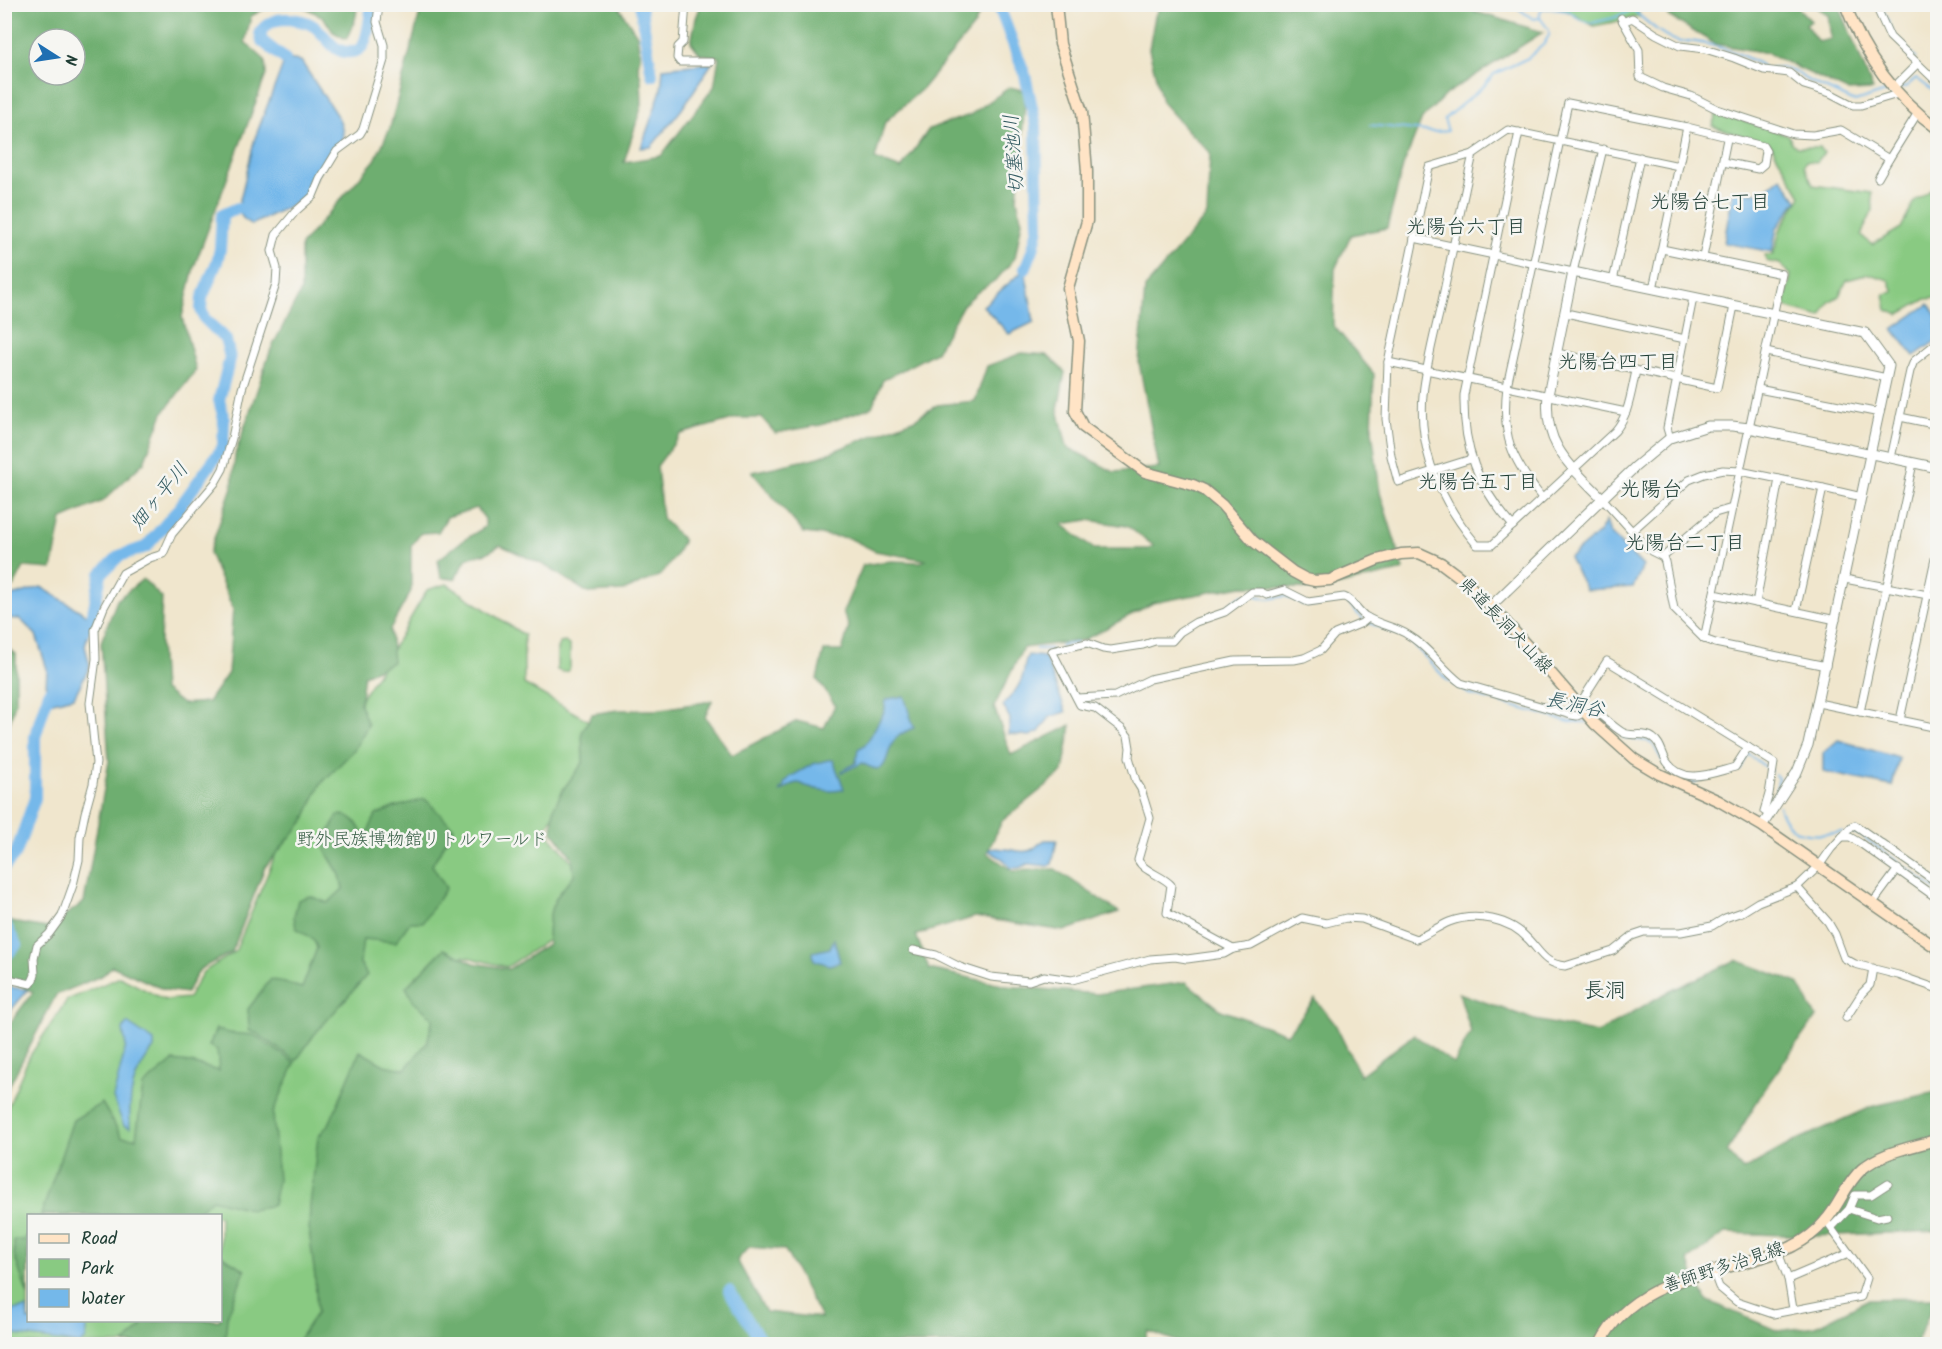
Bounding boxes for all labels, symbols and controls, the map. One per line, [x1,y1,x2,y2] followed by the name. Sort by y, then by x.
[27,27,87,87] north arrow
[57,52,83,67] text: N
[996,113,1034,195] water label: 切塞池川
[1650,187,1770,219] district label: 光陽台七丁目
[1406,212,1526,244] district label: 光陽台六丁目
[1558,347,1678,379] district label: 光陽台四丁目
[122,456,198,538] water label: 畑ヶ平川
[1418,467,1538,499] district label: 光陽台五丁目
[1620,474,1683,507] district label: 光陽台
[1625,528,1745,560] district label: 光陽台二丁目
[1451,571,1559,681] street label: 県道長洞犬山線
[1542,684,1609,728] water label: 長洞谷
[297,826,547,855] park label: 野外民族博物館リトルワールド
[1584,975,1626,1008] district label: 長洞
[27,1214,222,1322] legend
[81,1225,118,1254] text: Road
[1660,1235,1788,1301] street label: 善師野多治見線
[81,1255,114,1284] text: Park
[81,1285,126,1314] text: Water

